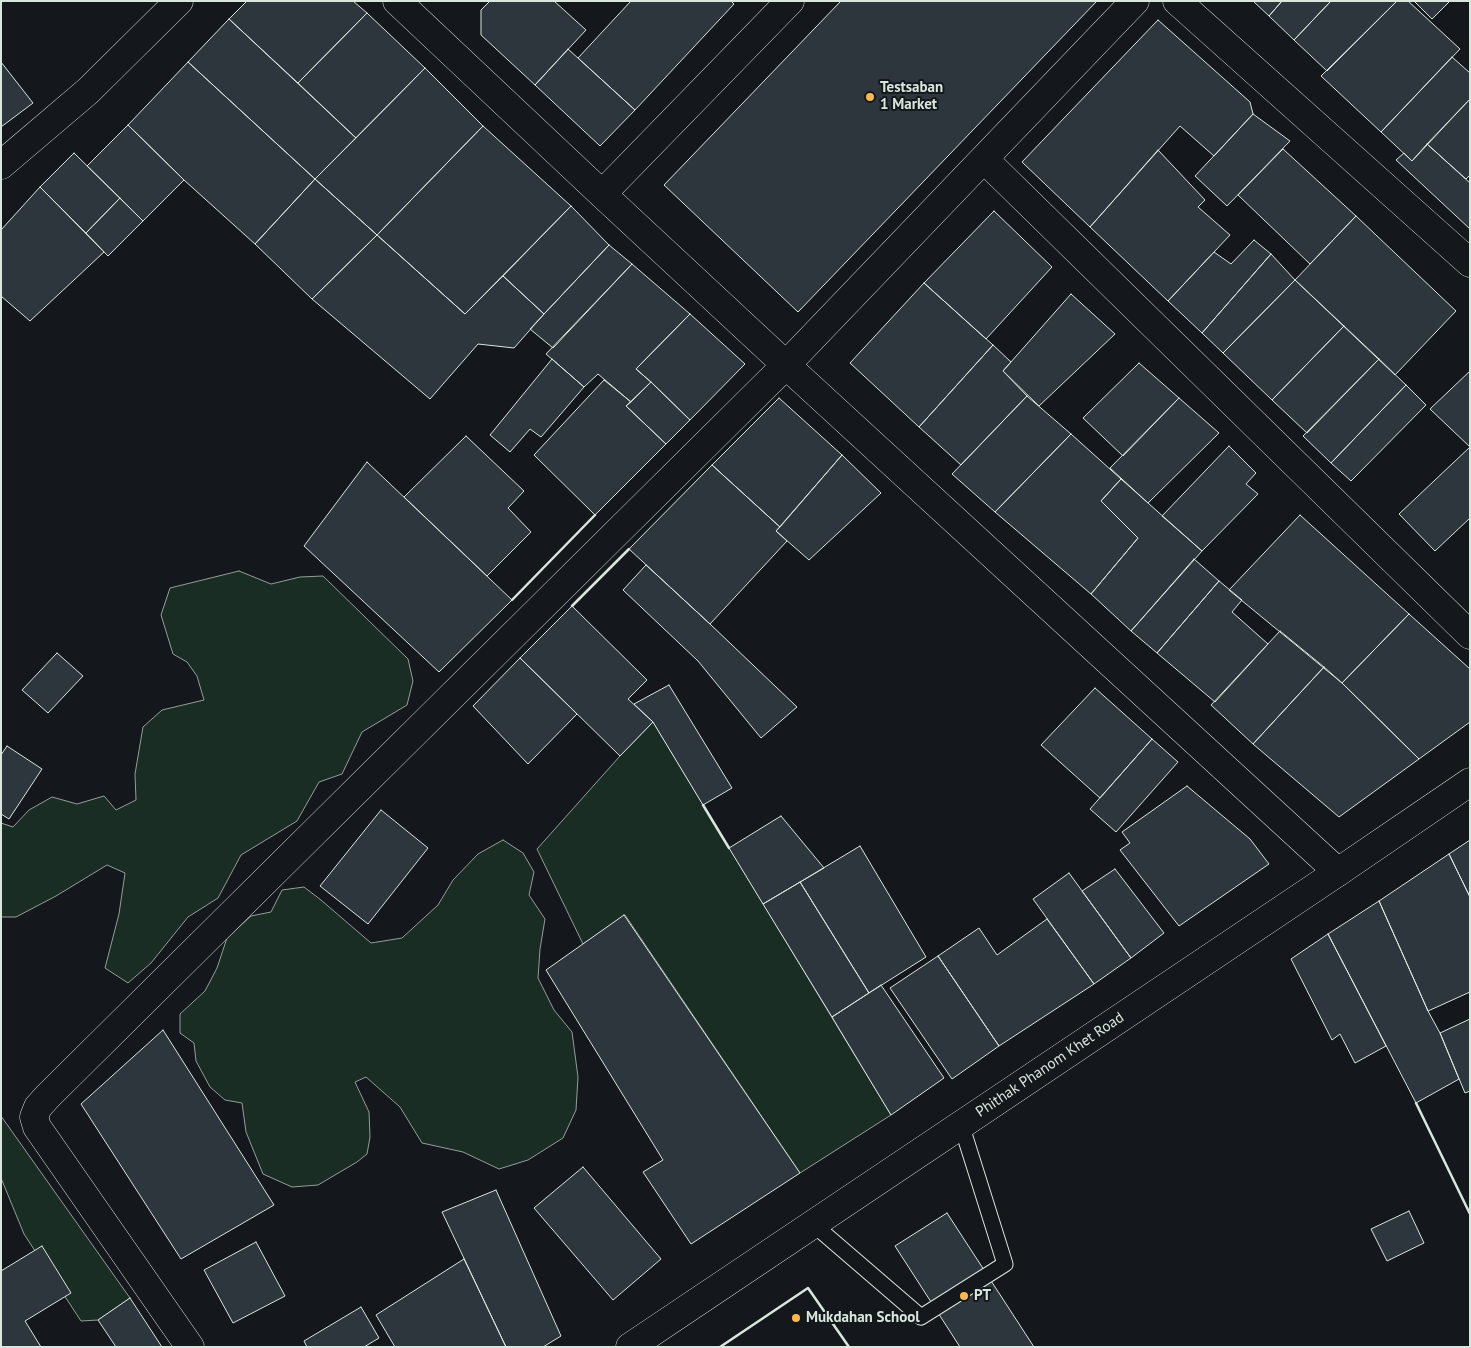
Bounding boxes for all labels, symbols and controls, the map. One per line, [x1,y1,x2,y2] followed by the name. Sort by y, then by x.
[880,79,943,114] place label: Testsaban 1 Market
[864,91,876,103] marker: Testsaban 1 Market
[973,1009,1127,1121] street label: Phithak Phanom Khet Road
[974,1287,991,1305] place label: PT
[958,1290,970,1302] marker: PT
[806,1309,920,1327] place label: Mukdahan School
[790,1312,802,1324] marker: Mukdahan School

